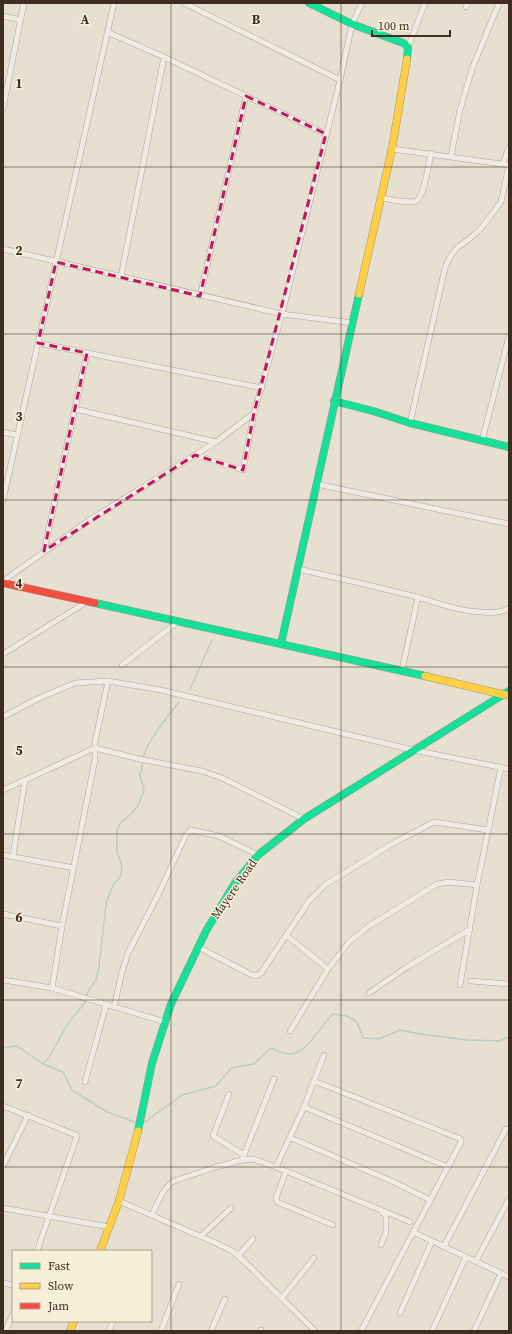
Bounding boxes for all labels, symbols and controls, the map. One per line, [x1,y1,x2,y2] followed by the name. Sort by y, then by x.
[81,11,90,28] text: A
[252,11,261,28] text: B
[372,12,450,38] scale bar
[378,18,410,34] text: 100 m
[15,75,23,92] text: 1
[15,242,23,259] text: 2
[15,408,23,425] text: 3
[15,575,23,592] text: 4
[15,742,23,759] text: 5
[207,856,261,922] street label: Mayere Road
[15,909,23,926] text: 6
[15,1075,23,1092] text: 7
[12,1250,152,1322] legend
[48,1258,70,1274] text: Fast
[48,1278,74,1294] text: Slow
[47,1298,69,1314] text: Jam

